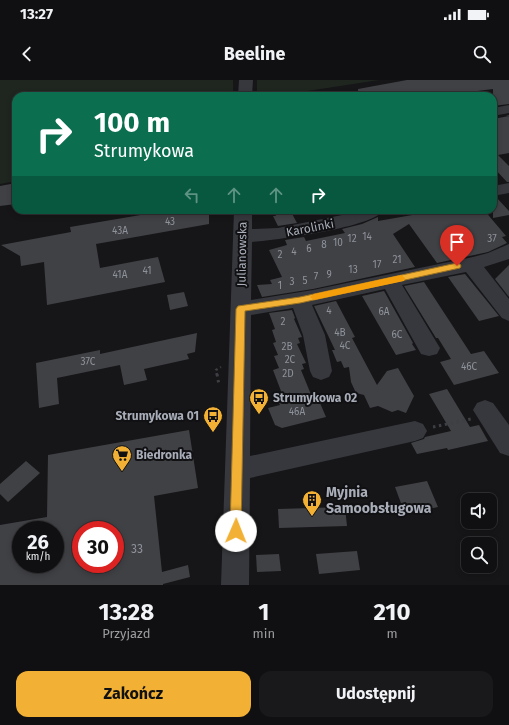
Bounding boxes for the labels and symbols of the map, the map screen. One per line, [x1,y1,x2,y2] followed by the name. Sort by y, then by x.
[165,216,175,228] house number: 43
[285,217,335,239] street label: Karolinki
[234,221,250,287] street label: Julianowska
[112,225,128,237] house number: 43A
[440,225,474,266] pin
[362,231,373,243] house number: 14
[347,233,357,245] house number: 12
[487,233,497,245] house number: 37
[333,237,343,249] house number: 10
[321,239,327,251] house number: 8
[306,243,312,255] house number: 6
[291,246,297,258] house number: 4
[278,249,283,261] house number: 2
[392,254,402,266] house number: 21
[373,259,382,271] house number: 17
[348,264,358,276] house number: 13
[142,265,152,277] house number: 41
[113,269,128,281] house number: 41A
[326,269,332,281] house number: 9
[314,271,319,283] house number: 7
[302,275,308,287] house number: 5
[290,276,295,288] house number: 3
[278,280,282,292] house number: 1
[326,305,332,317] house number: 4
[378,306,390,318] house number: 6A
[281,316,286,328] house number: 2
[334,327,346,339] house number: 4B
[392,329,403,341] house number: 6C
[340,340,351,352] house number: 4C
[281,341,293,353] house number: 2B
[285,354,296,366] house number: 2C
[81,356,96,368] house number: 37C
[461,361,478,373] house number: 46C
[282,368,294,380] house number: 2D
[248,387,270,415] bus stop icon: Strumykowa 02
[273,391,357,405] place label: Strumykowa 02
[202,405,224,433] bus stop icon: Strumykowa 01
[289,406,305,418] house number: 46A
[116,409,199,423] place label: Strumykowa 01
[111,444,133,472] supermarket icon: Biedronka
[136,448,192,462] place label: Biedronka
[326,484,432,517] place label: Myjnia Samoobsługowa
[301,489,323,517] building icon: Myjnia Samoobsługowa
[215,510,257,552] position arrow
[72,521,124,573] speed limit sign: 30
[131,542,143,556] house number: 33

